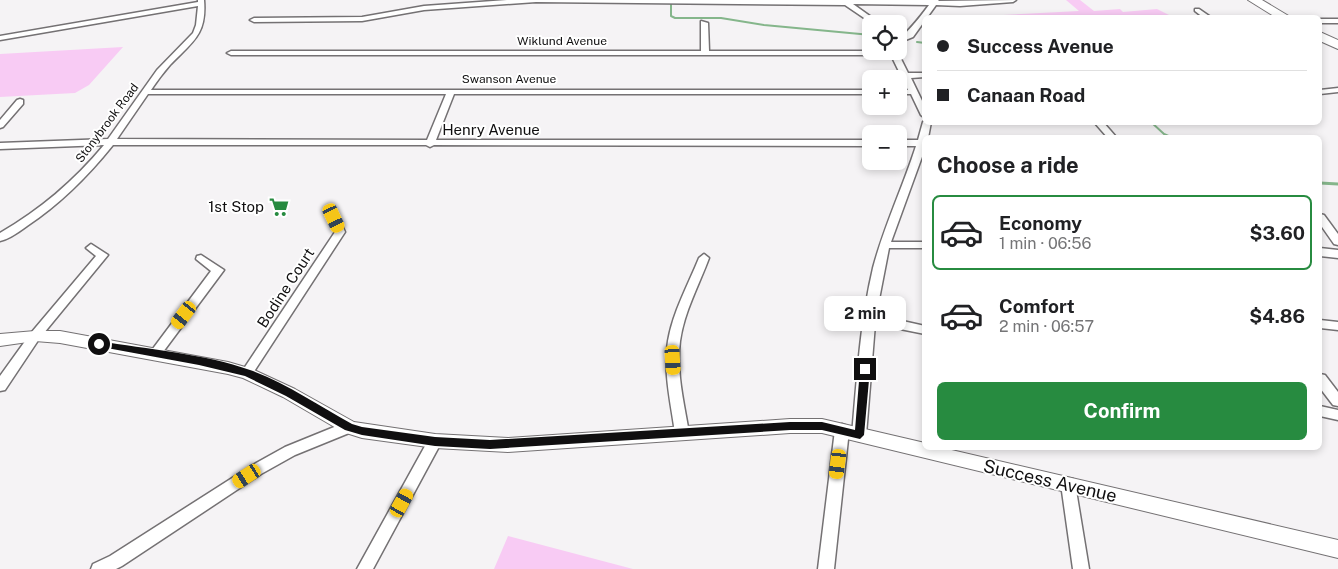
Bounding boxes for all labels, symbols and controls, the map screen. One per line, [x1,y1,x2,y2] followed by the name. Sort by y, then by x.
[862,15,907,170] map controls
[862,15,907,60] button: locate
[517,34,607,48] street label: Wiklund Avenue
[967,35,1114,57] text: Success Avenue
[862,70,907,115] button: +
[462,72,557,86] street label: Swanson Avenue
[73,81,141,165] street label: Stonybrook Road
[967,84,1085,106] text: Canaan Road
[442,121,540,138] street label: Henry Avenue
[862,125,907,170] button: −
[937,152,1079,178] text: Choose a ride
[268,196,290,218] supermarket icon: 1st Stop
[208,198,264,215] place label: 1st Stop
[320,201,347,235] car
[939,210,984,255] icon: car
[999,212,1082,234] text: Economy
[1250,222,1305,244] text: $3.60
[999,234,1091,253] text: 1 min · 06:56
[254,245,318,331] street label: Bodine Court
[939,293,984,338] icon: car
[999,295,1075,317] text: Comfort
[824,296,906,332] callout: 2 min
[168,299,199,331] car
[844,304,886,323] text: 2 min
[1249,305,1305,327] text: $4.86
[999,317,1094,336] text: 2 min · 06:57
[88,333,110,355] route start
[664,345,681,375] car
[854,358,876,380] route end
[937,382,1307,440] button: Confirm
[828,448,847,480] car
[981,455,1119,506] street label: Success Avenue
[230,462,263,490] car
[388,486,415,520] car

